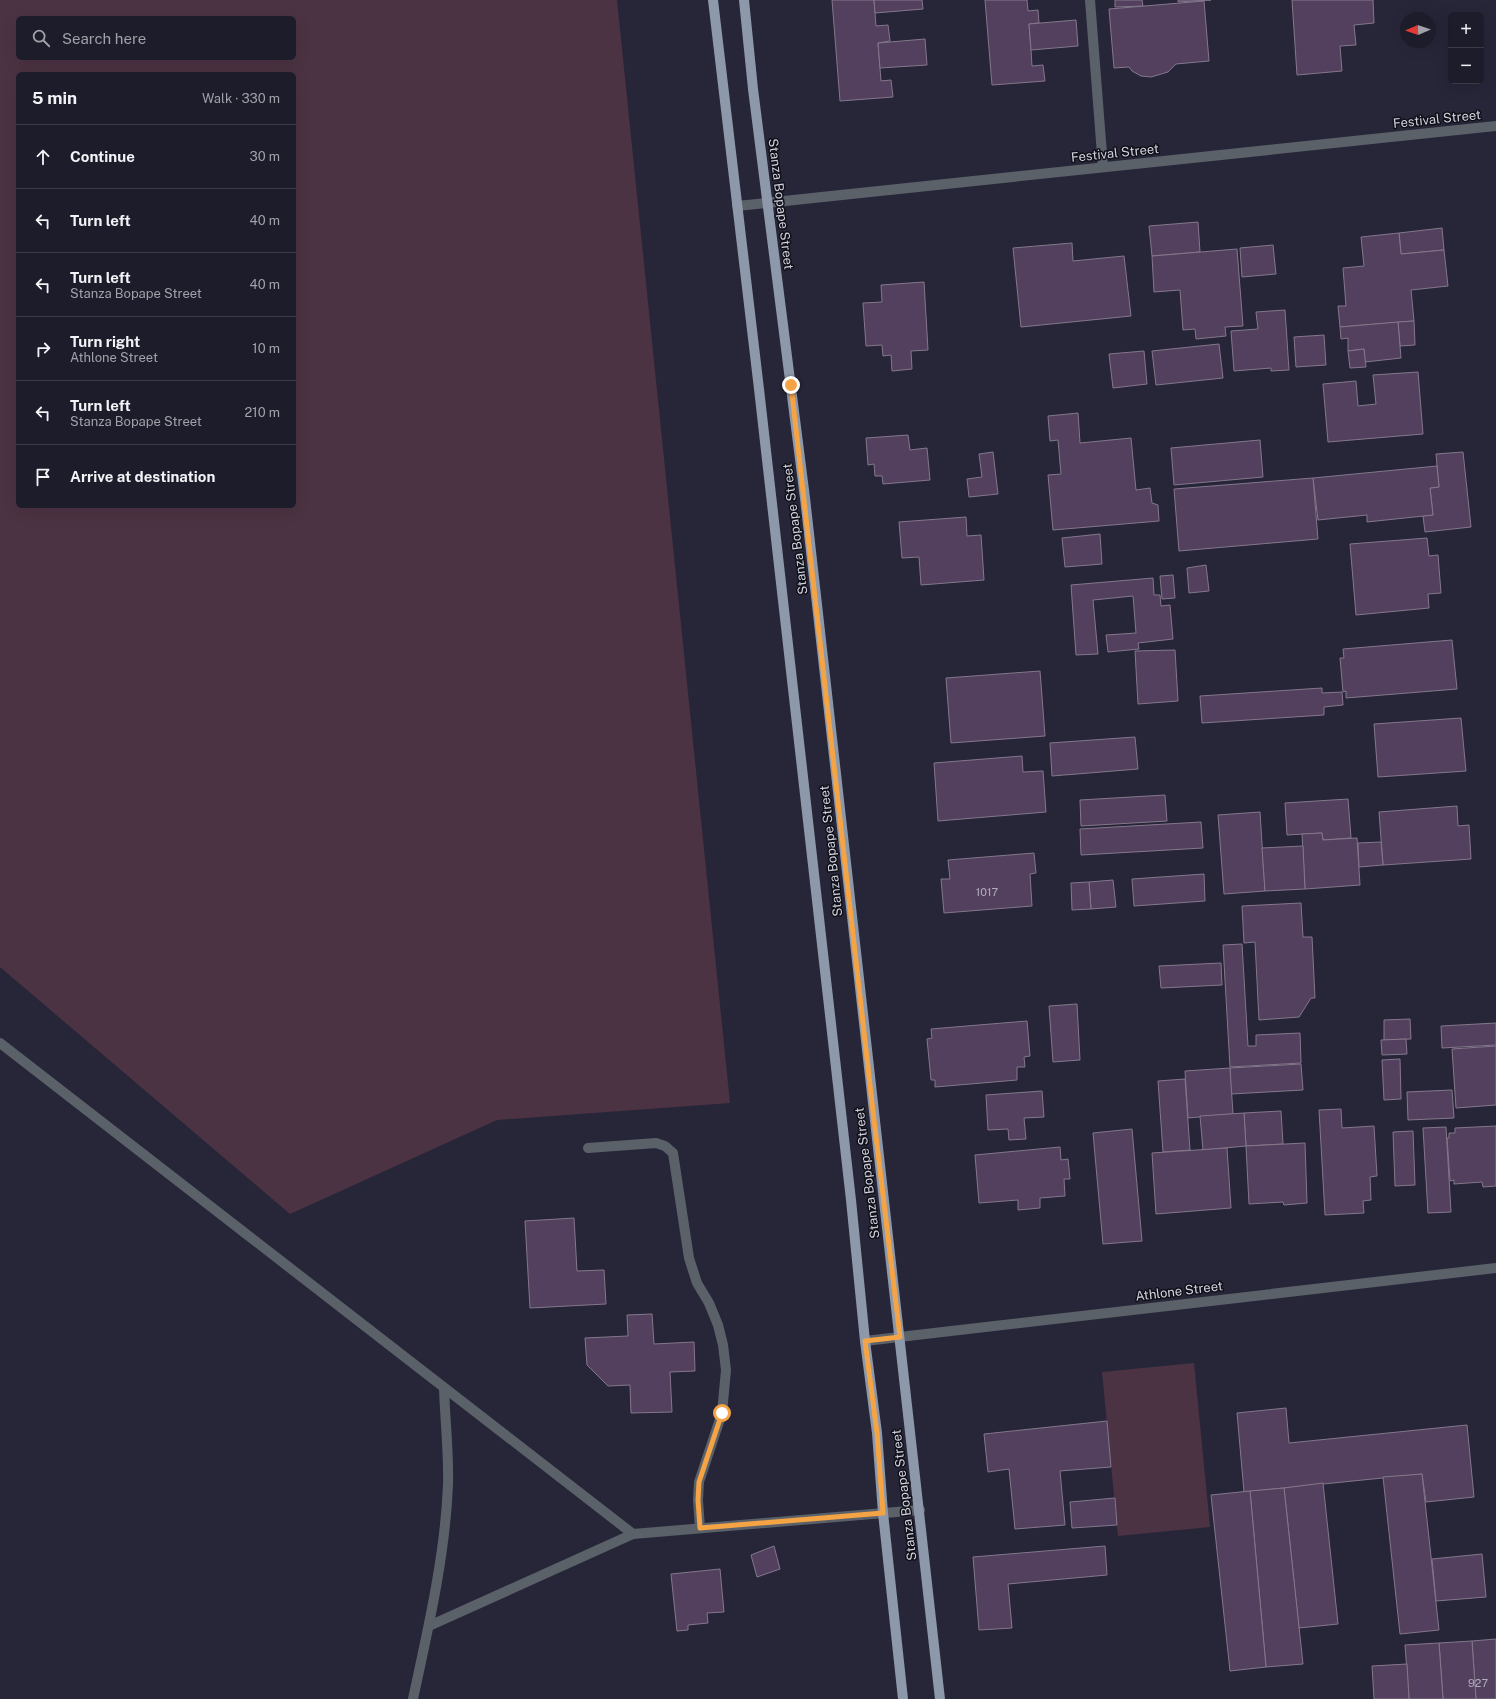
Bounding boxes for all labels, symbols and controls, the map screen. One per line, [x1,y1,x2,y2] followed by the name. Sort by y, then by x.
[1400,12,1436,48] north arrow
[1448,12,1484,84] map controls
[1448,12,1484,48] button: +
[16,16,296,60] search box
[30,27,52,49] icon: search
[62,30,146,47] text: Search here
[1448,48,1484,84] button: −
[32,88,77,108] text: 5 min
[202,91,280,106] text: Walk · 330 m
[1392,107,1482,131] street label: Festival Street
[766,138,796,270] street label: Stanza Bopape Street
[1070,141,1160,165] street label: Festival Street
[32,146,54,168] icon: ahead
[70,148,135,165] text: Continue
[250,149,280,164] text: 30 m
[32,210,54,232] icon: left
[70,212,131,229] text: Turn left
[249,213,280,228] text: 40 m
[70,269,131,286] text: Turn left
[32,274,54,296] icon: left
[249,277,280,292] text: 40 m
[70,286,202,301] text: Stanza Bopape Street
[70,333,140,350] text: Turn right
[32,338,54,360] icon: right
[252,341,280,356] text: 10 m
[70,350,158,365] text: Athlone Street
[782,376,800,394] route end
[70,397,131,414] text: Turn left
[32,402,54,424] icon: left
[245,405,280,420] text: 210 m
[70,414,202,429] text: Stanza Bopape Street
[780,463,810,595] street label: Stanza Bopape Street
[32,466,54,488] icon: arrive
[70,468,215,485] text: Arrive at destination
[817,785,845,917] street label: Stanza Bopape Street
[976,886,999,898] house number: 1017
[852,1107,882,1239] street label: Stanza Bopape Street
[1134,1278,1224,1304] street label: Athlone Street
[713,1404,731,1422] route start
[889,1429,919,1561] street label: Stanza Bopape Street
[1468,1677,1488,1689] house number: 927

